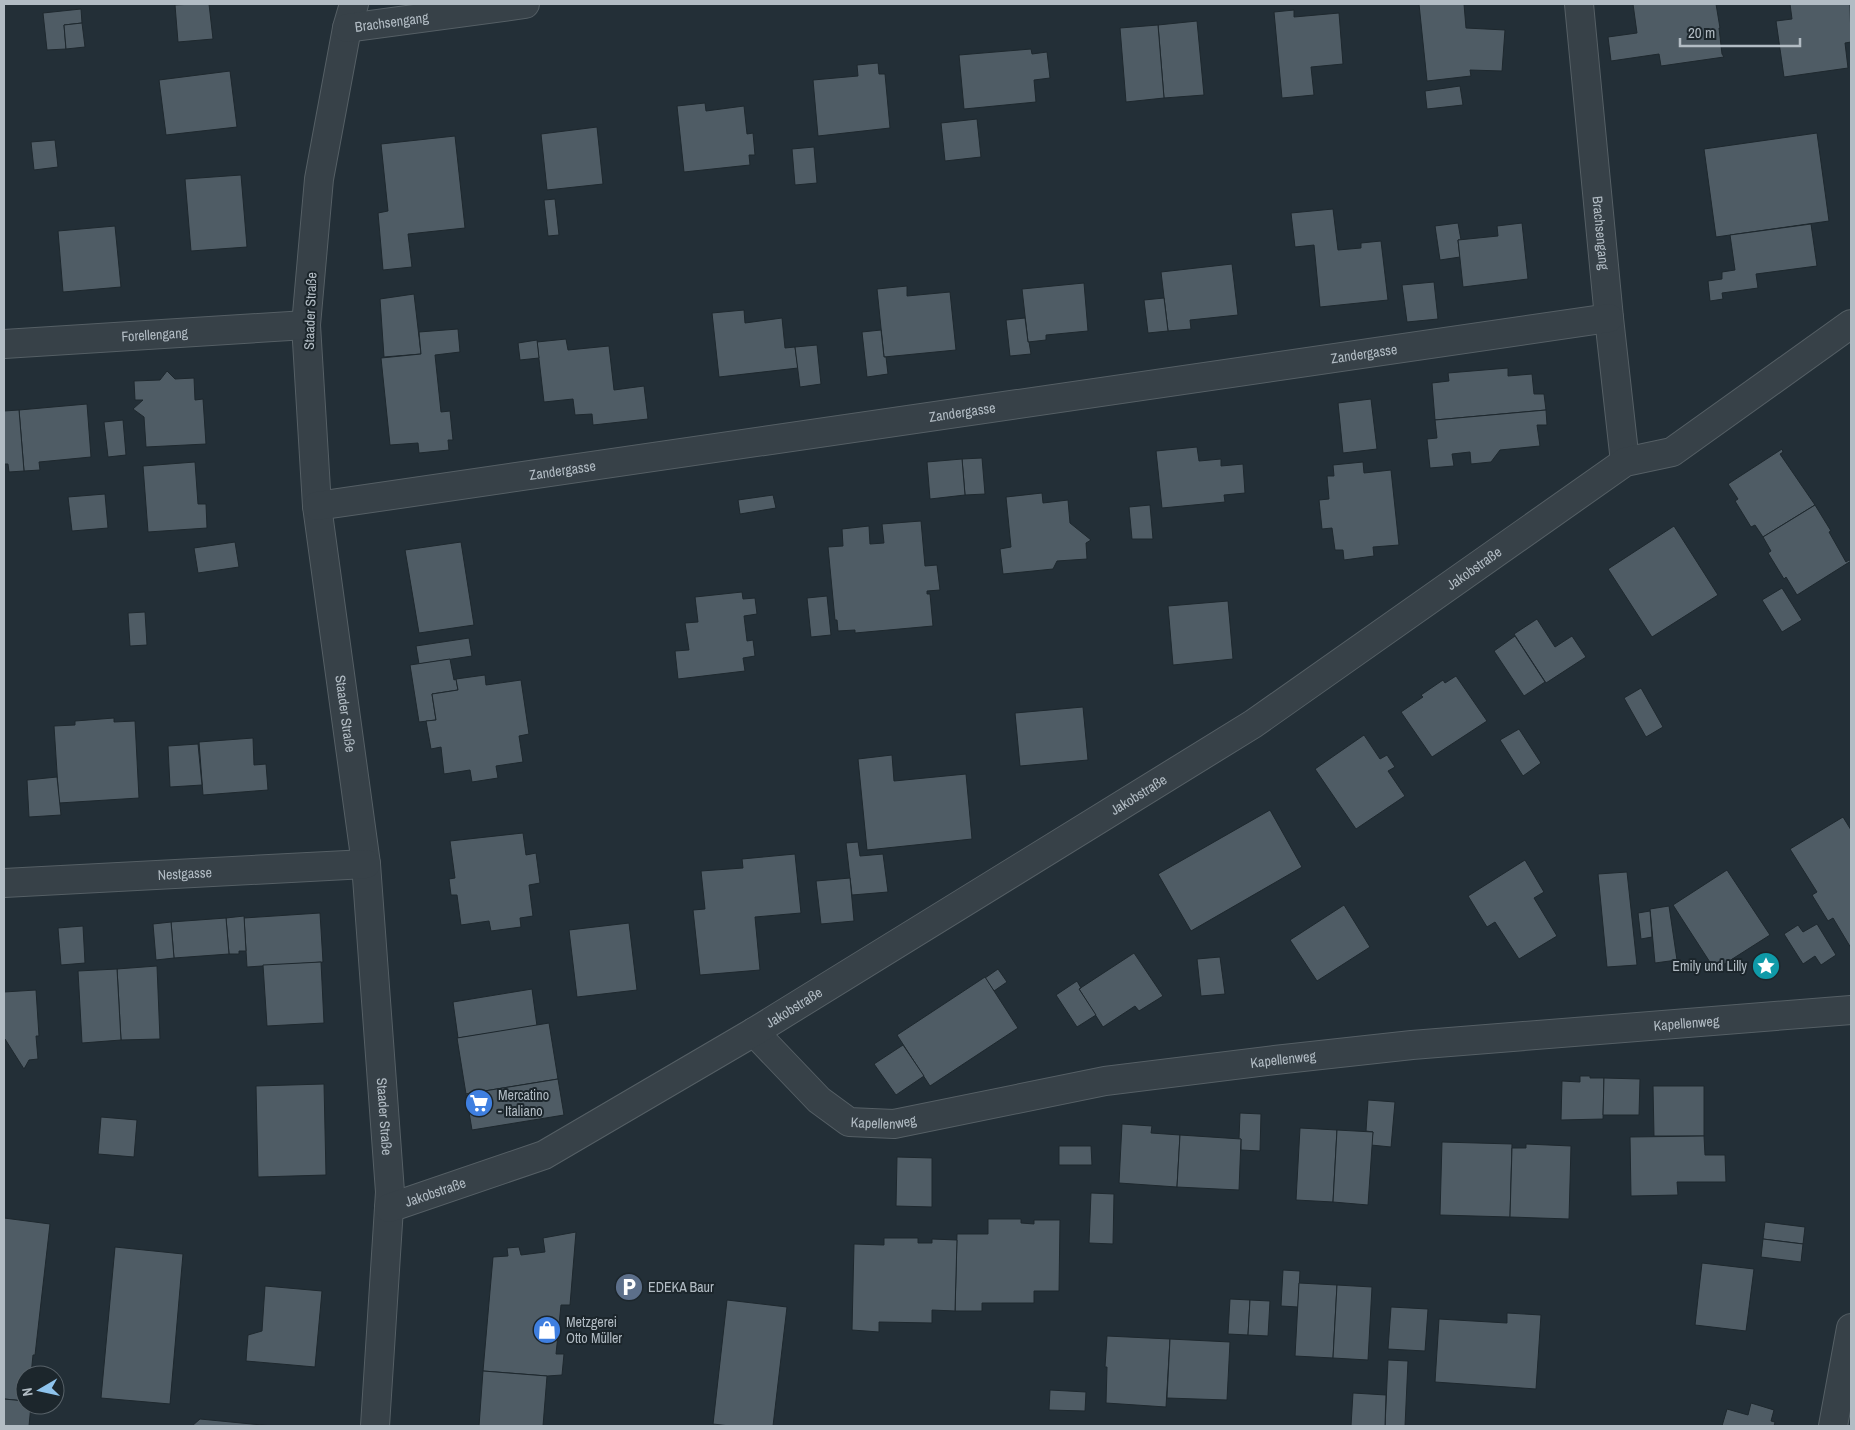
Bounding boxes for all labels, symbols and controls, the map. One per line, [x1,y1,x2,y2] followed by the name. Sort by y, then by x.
[354,8,430,36] street label: Brachsengang
[1680,15,1800,47] scale bar
[1688,22,1715,43] text: 20 m
[1588,195,1613,271] street label: Brachsengang
[300,272,320,350] street label: Staader Straße
[121,323,189,346] street label: Forellengang
[1329,340,1398,367] street label: Zandergasse
[928,398,997,426] street label: Zandergasse
[528,457,597,484] street label: Zandergasse
[1443,543,1505,594] street label: Jakobstraße
[331,674,360,753] street label: Staader Straße
[1107,770,1170,819] street label: Jakobstraße
[157,863,212,884] street label: Nestgasse
[1751,951,1781,981] place icon: Emily und Lilly
[1672,957,1747,975] place label: Emily und Lilly
[762,983,825,1032] street label: Jakobstraße
[1653,1011,1720,1035] street label: Kapellenweg
[1249,1047,1317,1072] street label: Kapellenweg
[373,1077,396,1156] street label: Staader Straße
[498,1086,549,1120] place label: Mercatino - Italiano
[464,1088,494,1118] supermarket icon: Mercatino - Italiano
[850,1111,919,1133] street label: Kapellenweg
[403,1173,468,1211] street label: Jakobstraße
[614,1272,644,1302] parking icon: EDEKA Baur
[648,1278,714,1296] place label: EDEKA Baur
[566,1313,622,1347] place label: Metzgerei Otto Müller
[532,1315,562,1345] shop icon: Metzgerei Otto Müller
[15,1365,65,1415] north arrow
[18,1387,37,1398] text: N

